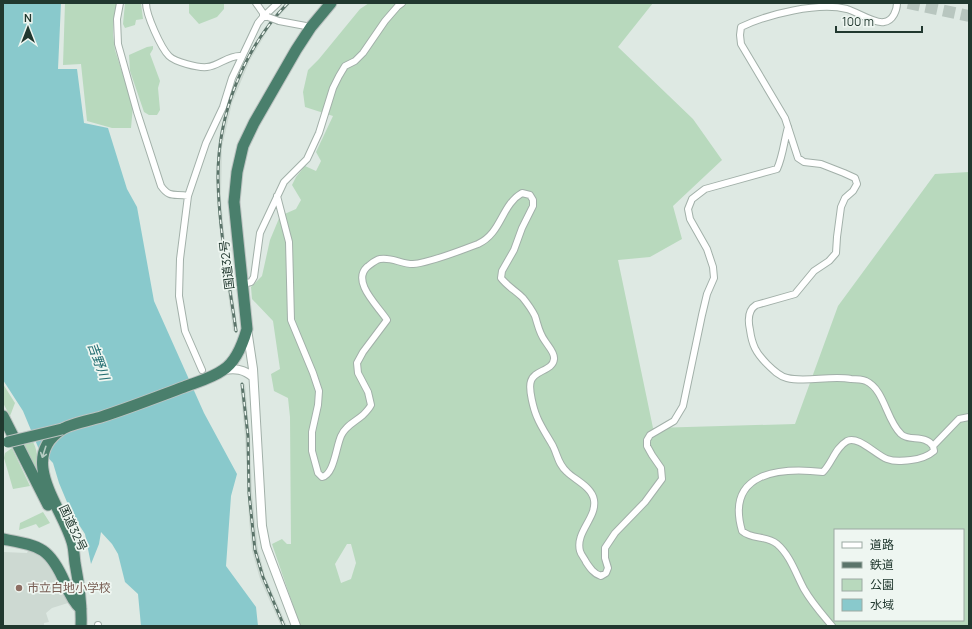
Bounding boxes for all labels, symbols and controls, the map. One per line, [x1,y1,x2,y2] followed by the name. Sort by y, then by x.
[8,8,48,48] north arrow
[836,8,922,34] scale bar
[24,10,32,25] text: N
[842,13,874,30] text: 100 m
[215,239,238,291] street label: 国道32号
[84,340,115,384] water label: 吉野川
[40,446,47,459] one-way arrow
[55,502,92,554] street label: 国道32号
[834,529,964,621] legend
[870,536,894,553] text: 道路
[870,556,894,573] text: 鉄道
[870,576,894,593] text: 公園
[27,579,111,596] place label: 市立白地小学校
[14,583,24,593] marker: 市立白地小学校
[870,596,894,613] text: 水域

